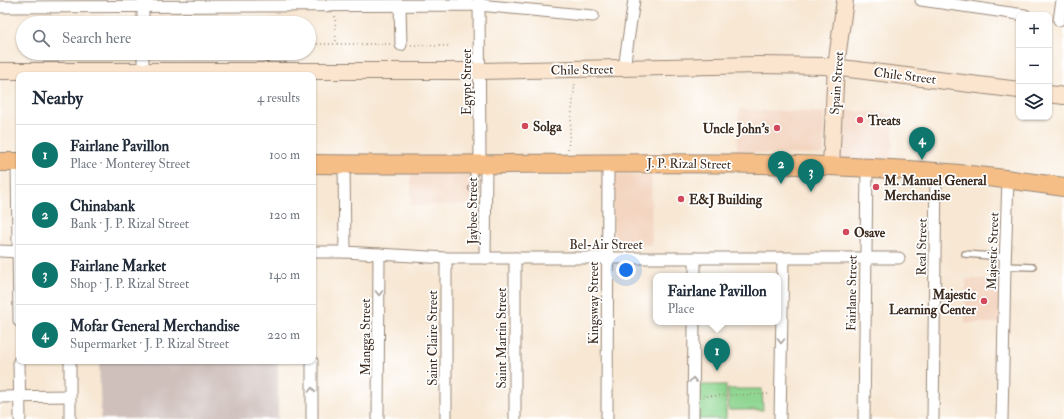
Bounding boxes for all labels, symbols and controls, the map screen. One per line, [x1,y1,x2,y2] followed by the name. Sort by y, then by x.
[1016,12,1052,120] map controls
[1016,12,1052,48] button: +
[16,16,316,60] search box
[30,27,52,49] icon: search
[62,29,131,48] text: Search here
[1016,48,1052,84] button: −
[459,49,476,115] street label: Egypt Street
[827,51,848,115] street label: Spain Street
[551,61,613,79] street label: Chile Street
[873,64,937,88] street label: Chile Street
[1016,84,1052,120] button: layers
[32,88,83,109] text: Nearby
[257,90,300,106] text: 4 results
[867,113,901,129] place label: Treats
[855,115,865,125] marker: Treats
[533,119,562,136] place label: Solga
[520,121,530,131] marker: Solga
[703,121,770,138] place label: Uncle John's
[772,123,782,133] marker: Uncle John's
[909,127,935,160] pin: 4
[70,137,169,156] text: Fairlane Pavillon
[43,147,47,163] text: 1
[269,147,300,163] text: 100 m
[768,151,794,184] pin: 2
[646,155,731,173] street label: J. P. Rizal Street
[70,156,190,172] text: Place · Monterey Street
[798,159,824,192] pin: 3
[883,173,987,204] place label: M. Manuel General Merchandise
[465,177,482,246] street label: Jaybee Street
[871,182,881,192] marker: M. Manuel General Merchandise
[689,192,763,209] place label: E&J Building
[676,194,686,204] marker: E&J Building
[70,197,135,216] text: Chinabank
[42,207,48,223] text: 2
[269,207,300,223] text: 120 m
[984,212,1002,290] street label: Majestic Street
[70,216,189,232] text: Bank · J. P. Rizal Street
[914,218,930,276] street label: Real Street
[854,225,886,241] place label: Osave
[841,227,851,237] marker: Osave
[569,237,643,253] street label: Bel-Air Street
[843,255,861,331] street label: Fairlane Street
[70,257,166,276] text: Fairlane Market
[616,260,636,280] your location
[586,261,603,345] street label: Kingsway Street
[43,267,48,283] text: 3
[269,267,300,283] text: 140 m
[653,273,781,325] popup
[70,276,189,292] text: Shop · J. P. Rizal Street
[667,282,767,301] text: Fairlane Pavillon
[889,287,977,319] place label: Majestic Learning Center
[494,288,510,388] street label: Saint Martin Street
[375,290,383,296] one-way arrow
[425,290,441,386] street label: Saint Claire Street
[979,296,989,306] marker: Majestic Learning Center
[358,299,374,375] street label: Mangga Street
[667,301,694,317] text: Place
[70,317,239,336] text: Mofar General Merchandise
[41,327,49,343] text: 4
[267,327,300,343] text: 220 m
[70,336,229,352] text: Supermarket · J. P. Rizal Street
[704,338,730,371] pin: 1
[777,338,785,344] one-way arrow
[689,377,698,383] one-way arrow
[308,387,316,393] one-way arrow

